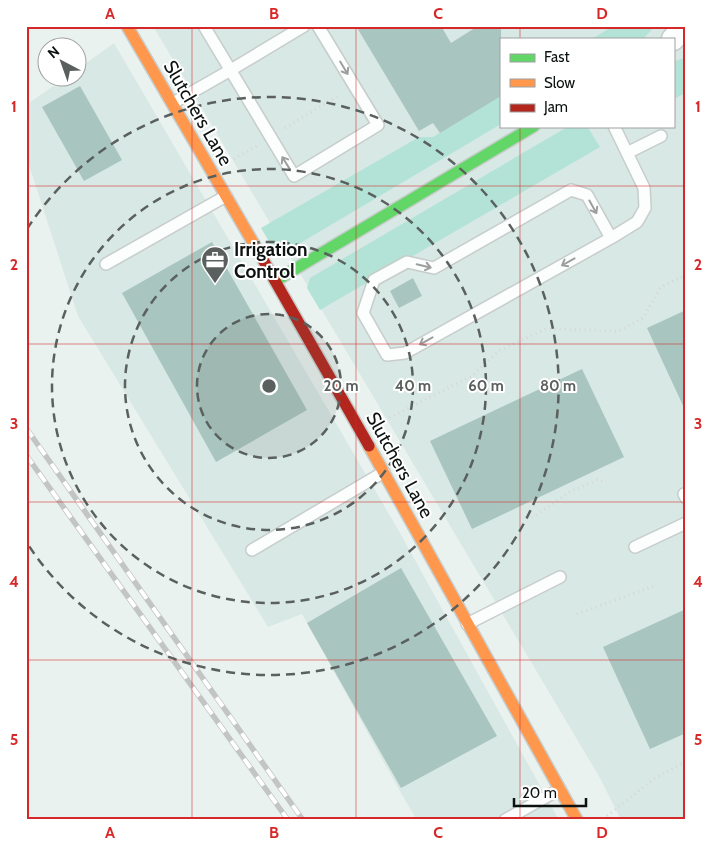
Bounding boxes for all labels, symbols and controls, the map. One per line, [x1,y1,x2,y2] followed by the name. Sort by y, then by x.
[105,4,115,23] text: A
[269,4,279,23] text: B
[433,4,443,23] text: C
[596,4,608,23] text: D
[38,38,88,88] north arrow
[500,38,674,128] legend
[44,42,63,62] text: N
[544,48,569,66] text: Fast
[159,56,237,170] street label: Slutchers Lane
[339,61,349,75] one-way arrow
[544,74,575,92] text: Slow
[11,97,17,116] text: 1
[695,97,701,116] text: 1
[543,98,568,116] text: Jam
[280,156,290,170] one-way arrow
[588,199,598,214] one-way arrow
[234,238,308,283] place label: Irrigation Control
[200,245,230,284] office icon: Irrigation Control
[10,255,18,274] text: 2
[694,255,702,274] text: 2
[561,258,576,267] one-way arrow
[415,262,431,271] one-way arrow
[419,337,434,347] one-way arrow
[260,377,278,395] centre of rings
[324,377,358,395] text: 20 m
[395,377,431,395] text: 40 m
[468,377,504,395] text: 60 m
[540,377,576,395] text: 80 m
[361,408,439,522] street label: Slutchers Lane
[10,414,18,433] text: 3
[694,414,702,433] text: 3
[9,572,19,591] text: 4
[693,572,703,591] text: 4
[10,730,18,749] text: 5
[694,730,702,749] text: 5
[514,776,587,808] scale bar
[522,784,557,802] text: 20 m
[105,823,115,842] text: A
[269,823,279,842] text: B
[433,823,443,842] text: C
[596,823,608,842] text: D

